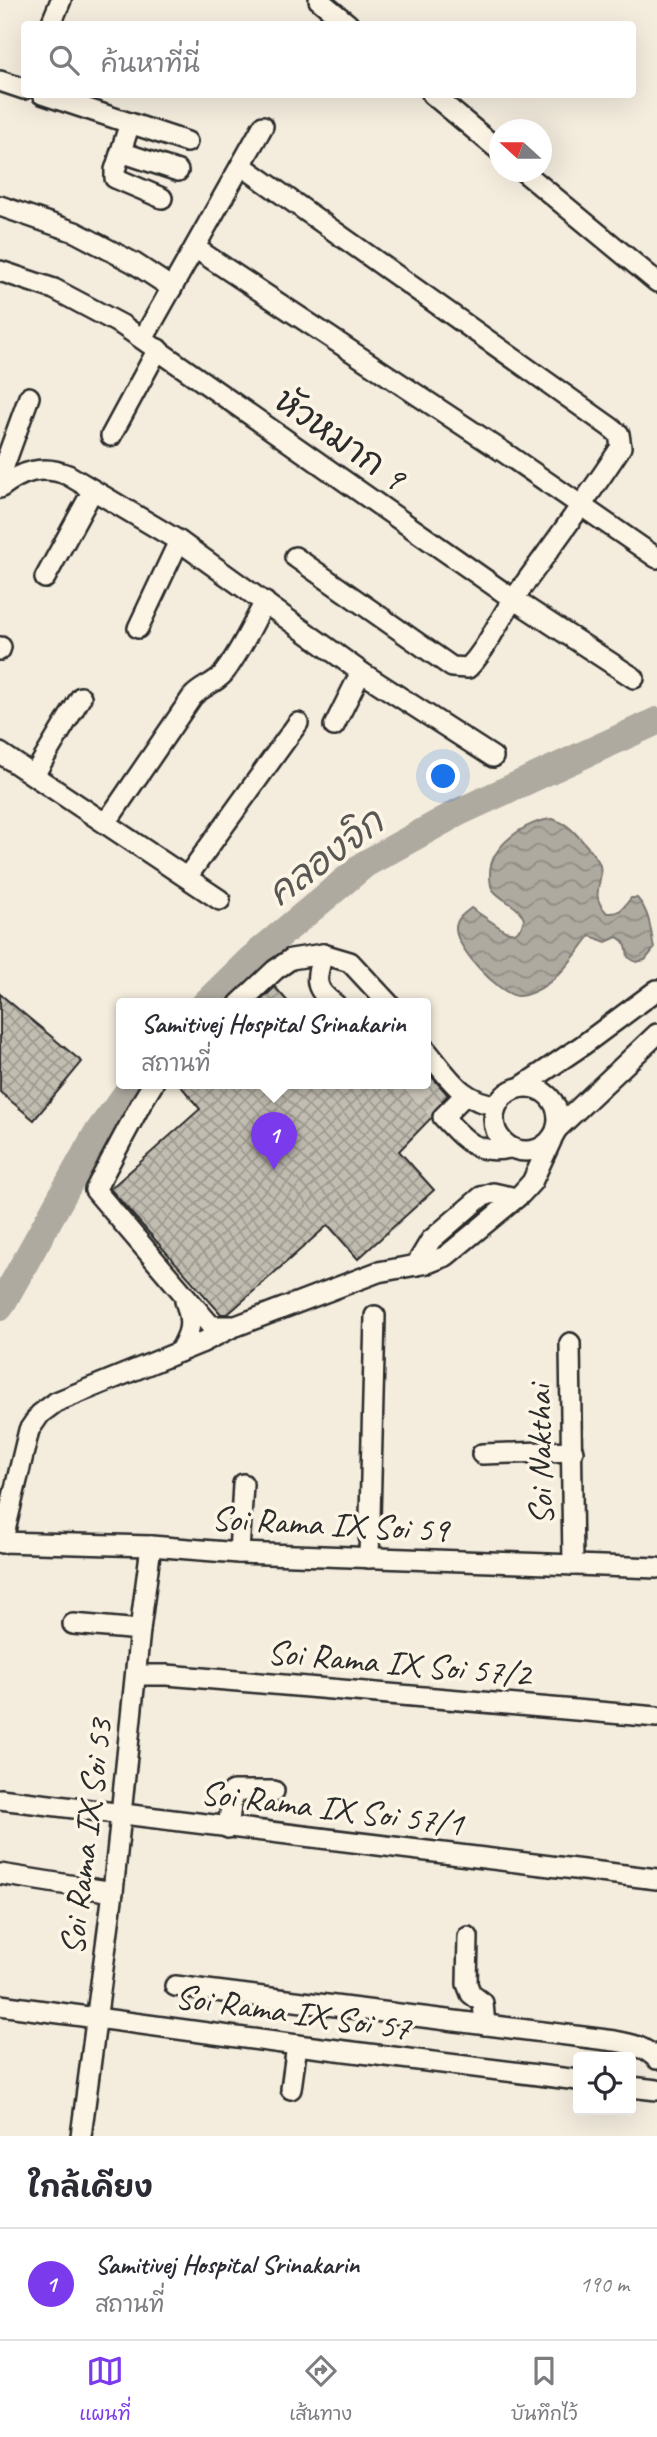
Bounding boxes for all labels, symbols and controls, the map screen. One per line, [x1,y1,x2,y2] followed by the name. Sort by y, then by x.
[21,21,636,98] search box
[45,41,83,79] icon: search
[101,47,200,80] text: ค้นหาที่นี่
[489,119,552,182] north arrow
[266,378,417,502] street label: หัวหมาก 9
[426,759,460,793] your location
[257,797,394,916] water label: คลองจิก
[116,998,431,1089] popup
[141,1007,406,1040] text: Samitivej Hospital Srinakarin
[141,1049,211,1078] text: สถานที่
[251,1112,297,1170] pin: 1
[516,1380,564,1526] street label: Soi Nakthai
[211,1495,453,1553] street label: Soi Rama IX Soi 59
[265,1629,536,1697] street label: Soi Rama IX Soi 57/2
[49,1714,123,1957] street label: Soi Rama IX Soi 53
[198,1770,468,1847] street label: Soi Rama IX Soi 57/1
[173,1973,416,2051] street label: Soi Rama IX Soi 57
[573,2052,636,2115] map controls
[573,2052,636,2115] button: locate
[28,2168,153,2206] text: ใกล้เคียง
[95,2248,359,2281] text: Samitivej Hospital Srinakarin
[46,2270,56,2299] text: 1
[580,2270,629,2299] text: 190 m
[95,2290,164,2319] text: สถานที่
[79,2352,131,2427] tab: แผนที่
[289,2352,352,2427] tab: เส้นทาง
[511,2352,578,2427] tab: บันทึกไว้

